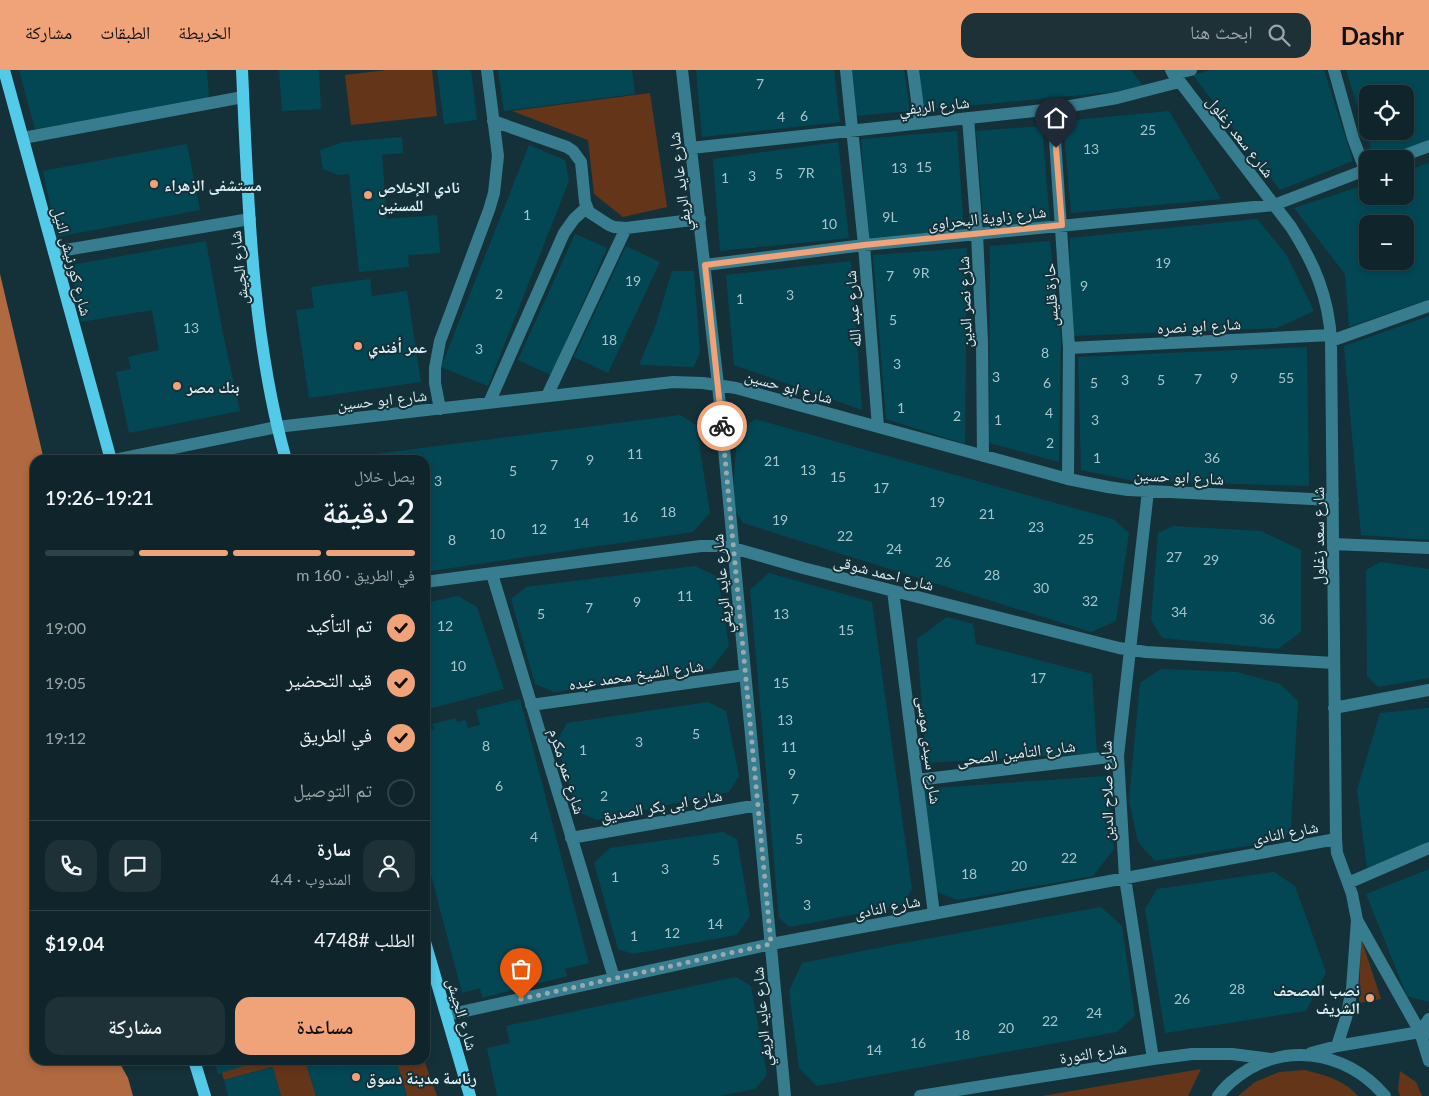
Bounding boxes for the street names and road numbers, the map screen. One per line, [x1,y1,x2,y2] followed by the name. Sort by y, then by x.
[1202,91,1279,182] street label: شارع سعد زغلول
[898,92,971,122] street label: شارع الريفي
[663,131,699,233] street label: شارع عايد الريفي
[927,201,1047,235] street label: شارع زاوية البحراوى
[47,204,97,318] street label: شارع كورنيش النيل
[225,230,253,306] street label: شارع الجيش
[953,256,977,348] street label: شارع نصر الدين
[1039,263,1063,327] street label: حارة قليس
[840,270,866,348] street label: شارع عبد الله
[1156,313,1242,339] street label: شارع ابو نصره
[742,365,835,409] street label: شارع ابو حسين
[336,385,428,415] street label: شارع ابو حسين
[1133,464,1225,490] street label: شارع ابو حسين
[1308,487,1329,585] street label: شارع سعد زغلول
[707,533,739,635] street label: شارع عايد الريفي
[831,550,936,596] street label: شارع احمد شوقى
[567,655,705,695] street label: شارع الشيخ محمد عبده
[912,695,946,805] street label: شارع سيدى موسى
[544,726,590,817] street label: شارع عمر مكرم
[956,735,1077,771] street label: شارع التأمين الصحى
[1096,740,1118,842] street label: شارع صلاح الدين
[599,785,724,827] street label: شارع ابى بكر الصديق
[1250,816,1320,850] street label: شارع النادى
[852,890,922,924] street label: شارع النادى
[747,966,779,1068] street label: شارع عايد الريفي
[442,976,482,1053] street label: شارع الجيش
[1058,1037,1128,1069] street label: شارع الثورة

